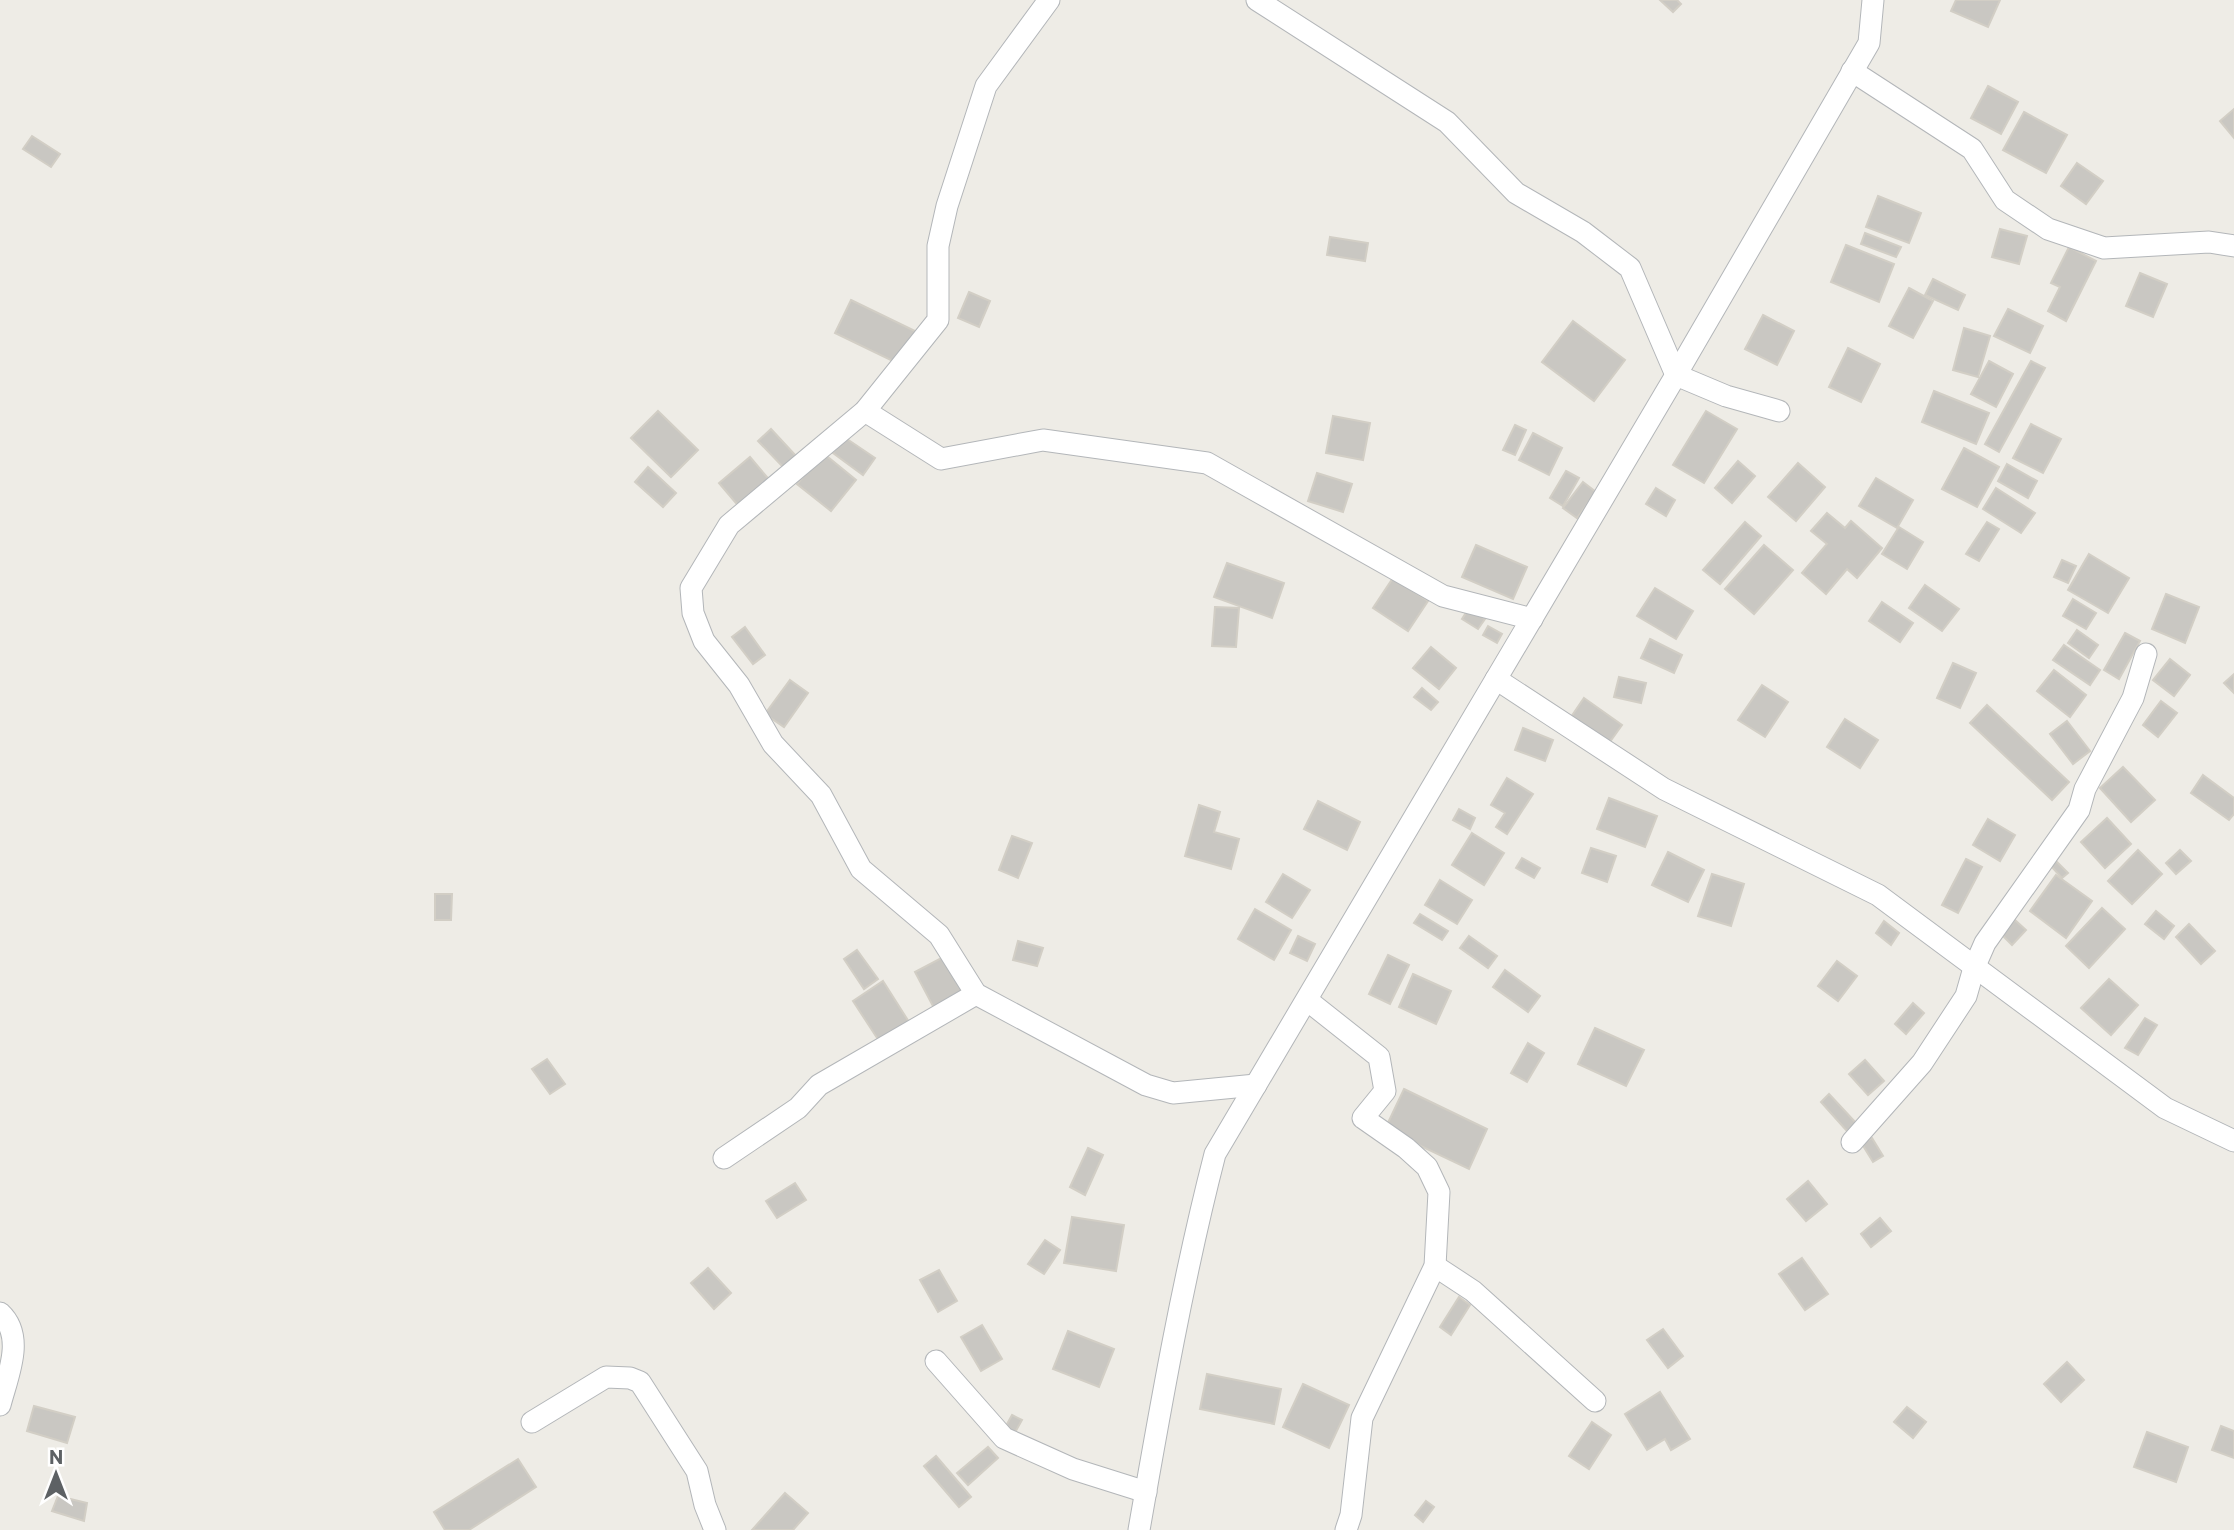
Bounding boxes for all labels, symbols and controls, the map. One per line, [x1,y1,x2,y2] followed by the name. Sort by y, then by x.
[21,1439,91,1509] north arrow
[49,1445,63,1468] text: N

